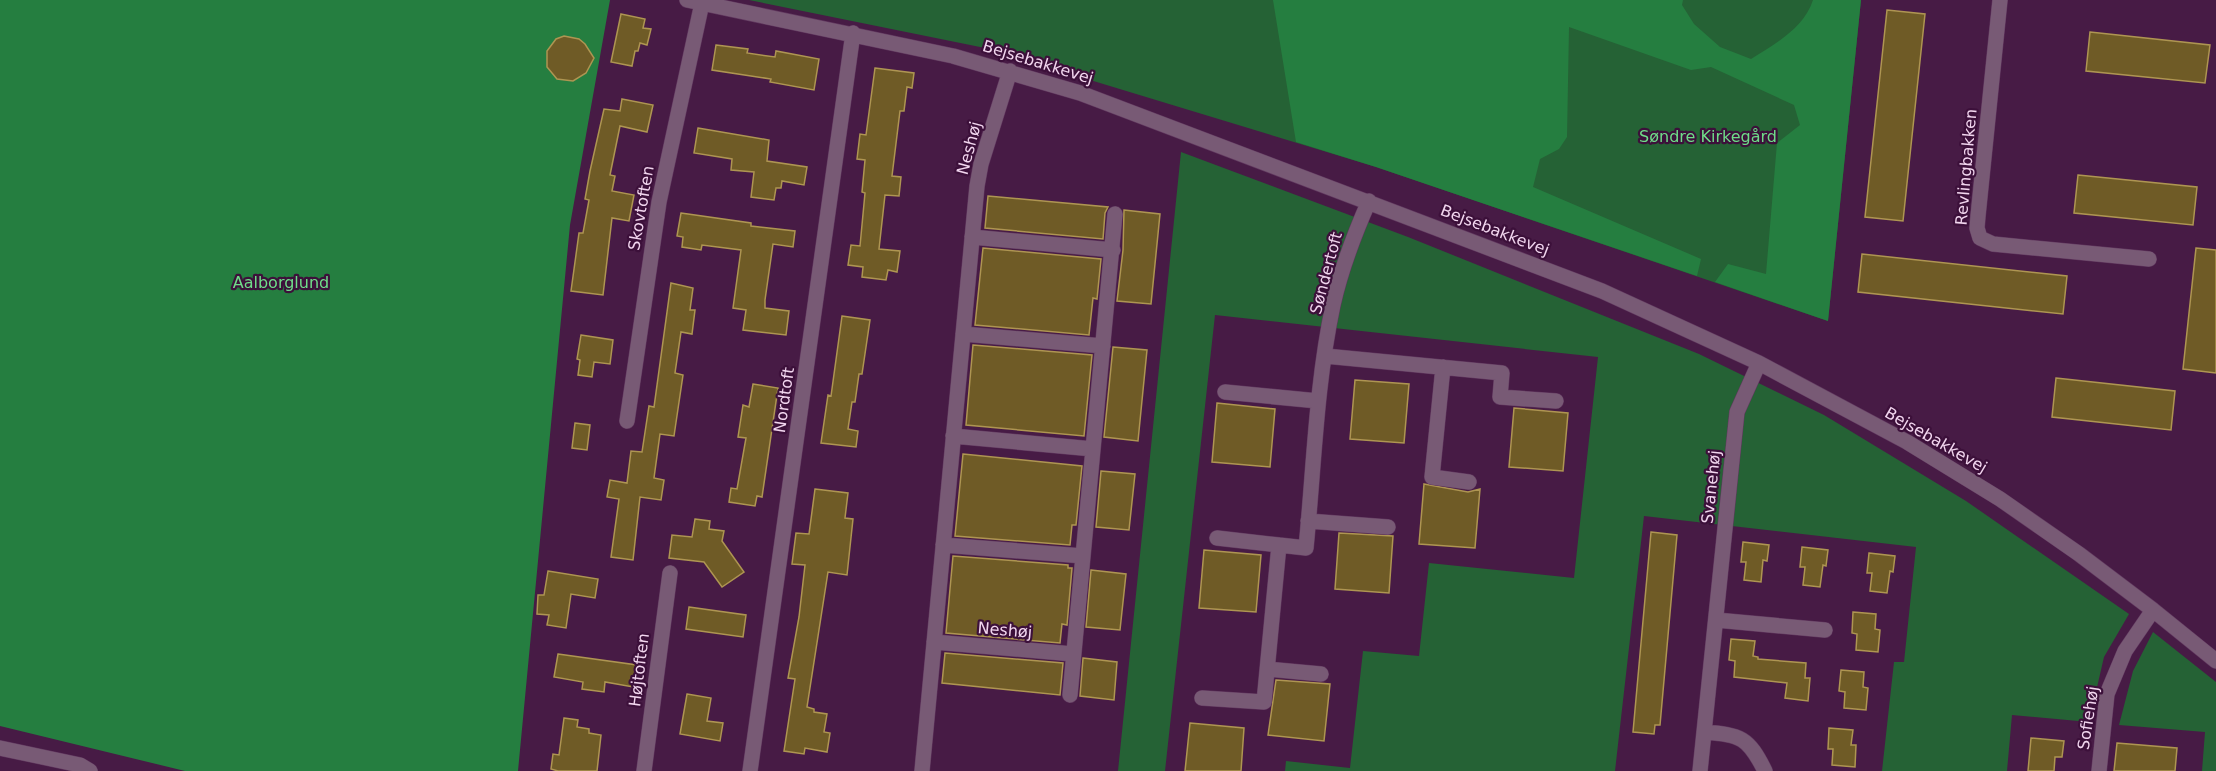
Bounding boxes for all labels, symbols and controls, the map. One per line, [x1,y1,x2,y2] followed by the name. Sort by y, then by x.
[980,36,1096,88] street label: Bejsebakkevej
[1951,108,1981,226] street label: Revlingbakken
[953,119,985,177] street label: Neshøj
[1639,127,1777,146] park label: Søndre Kirkegård
[624,164,658,252] street label: Skovtoften
[1438,201,1552,259] street label: Bejsebakkevej
[1306,230,1346,316] street label: Søndertoft
[233,273,329,292] park label: Aalborglund
[770,366,798,434] street label: Nordtoft
[1881,403,1991,477] street label: Bejsebakkevej
[1698,449,1724,525] street label: Svanehøj
[977,618,1033,642] street label: Neshøj
[625,632,653,708] street label: Højtoften
[2074,685,2102,751] street label: Sofiehøj

